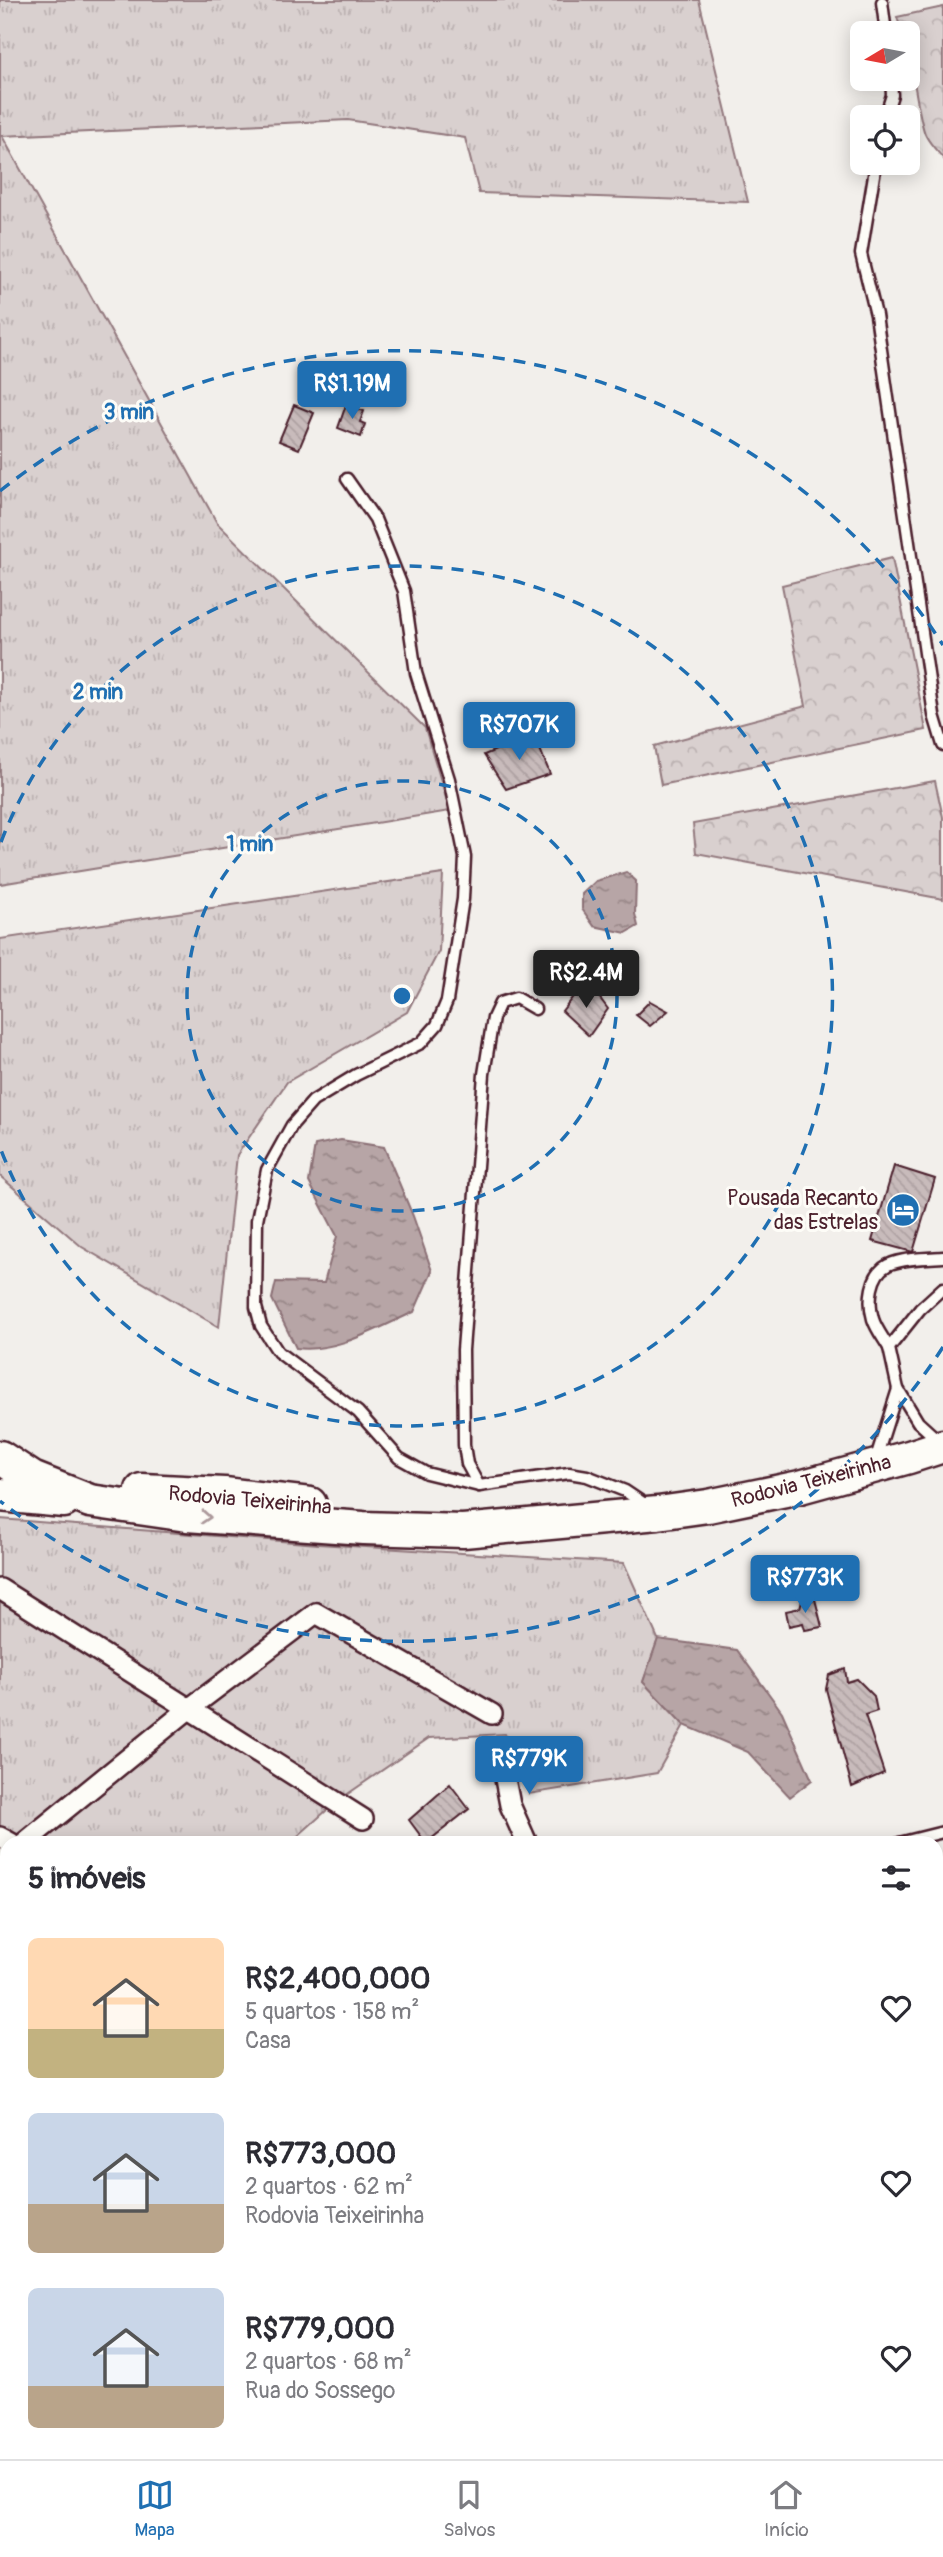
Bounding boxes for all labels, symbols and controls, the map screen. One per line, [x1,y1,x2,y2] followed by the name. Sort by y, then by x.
[850,21,920,91] north arrow
[850,21,920,175] map controls
[850,105,920,175] button: locate
[287,362,417,421] pin: R$1.19M
[313,369,391,398] text: R$1.19M
[104,399,154,426] text: 3 min
[73,679,123,706] text: 2 min
[462,702,576,762] pin: R$707K
[479,710,559,739] text: R$707K
[227,831,274,858] text: 1 min
[529,950,643,1010] pin: R$2.4M
[549,958,623,987] text: R$2.4M
[390,984,414,1008] centre of rings
[727,1185,879,1236] place label: Pousada Recanto das Estrelas
[884,1191,922,1229] hotel icon: Pousada Recanto das Estrelas
[728,1449,894,1514] street label: Rodovia Teixeirinha
[167,1480,333,1521] street label: Rodovia Teixeirinha
[201,1509,212,1524] one-way arrow
[748,1556,862,1615] pin: R$773K
[767,1563,843,1592] text: R$773K
[472,1736,586,1796] pin: R$779K
[491,1744,567,1773] text: R$779K
[877,1859,915,1897] icon: filters
[28,1860,145,1897] text: 5 imóveis
[245,1960,431,1997] text: R$2,400,000
[84,1966,168,2050] icon: home
[877,1989,915,2027] icon: heart
[245,1997,419,2026] text: 5 quartos · 158 m²
[245,2026,291,2055] text: Casa
[245,2135,396,2172] text: R$773,000
[84,2141,168,2225] icon: home
[877,2164,915,2202] icon: heart
[245,2172,413,2201] text: 2 quartos · 62 m²
[245,2201,424,2230] text: Rodovia Teixeirinha
[245,2310,395,2347] text: R$779,000
[84,2316,168,2400] icon: home
[877,2339,915,2377] icon: heart
[245,2347,412,2376] text: 2 quartos · 68 m²
[245,2376,395,2405] text: Rua do Sossego
[134,2476,175,2542] tab: Mapa
[443,2476,495,2542] tab: Salvos
[764,2476,809,2542] tab: Início

